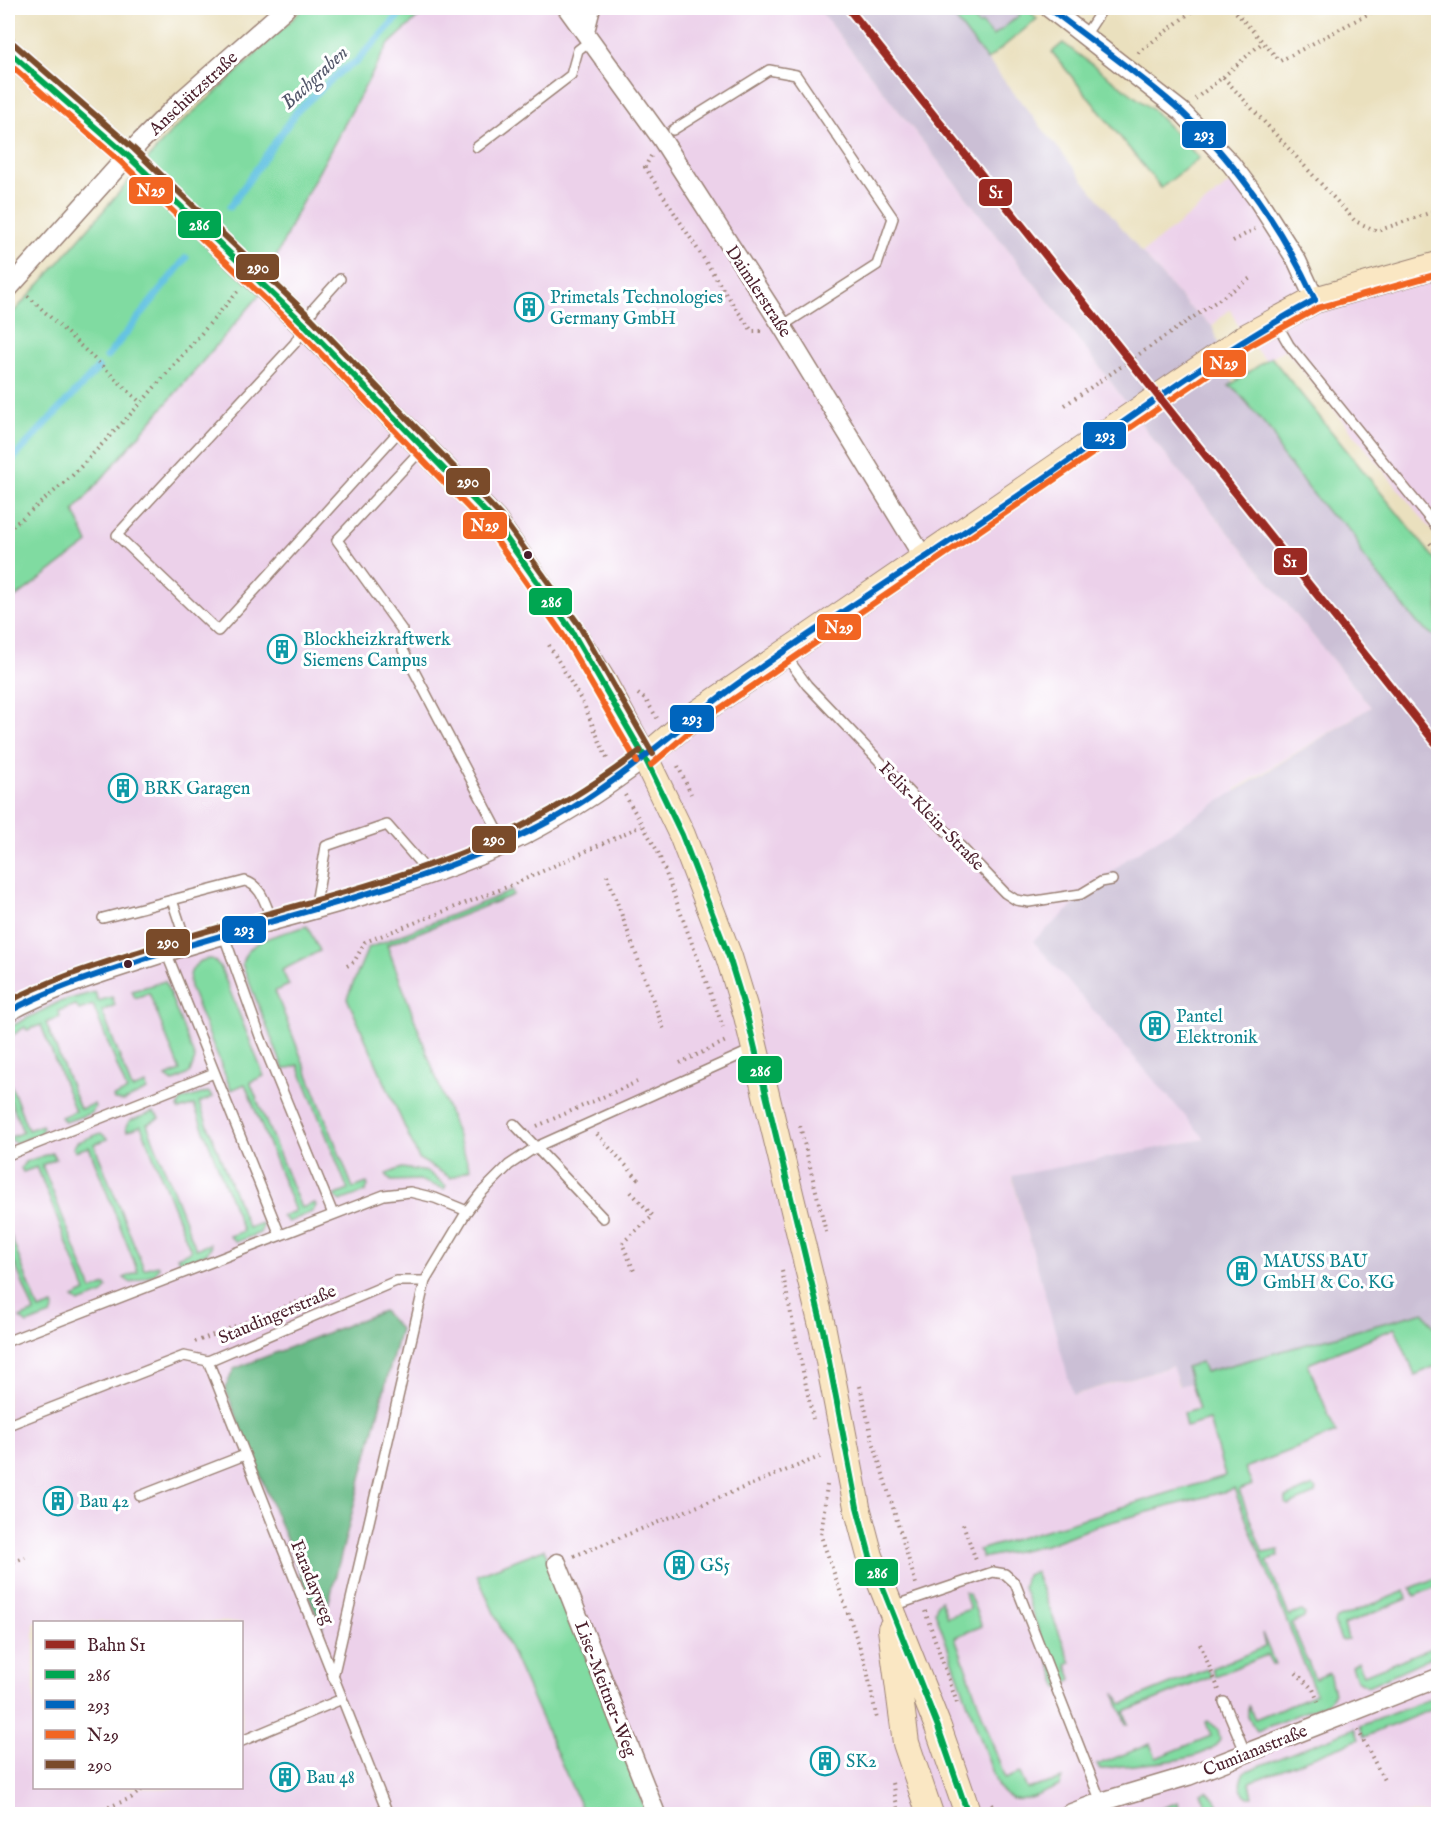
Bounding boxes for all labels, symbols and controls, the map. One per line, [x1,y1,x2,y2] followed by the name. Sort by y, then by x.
[276,41,354,116] water label: Bachgraben
[144,47,243,142] street label: Anschützstraße
[1181,120,1227,149] line badge: 293
[1194,126,1214,146] text: 293
[128,176,174,205] line badge: N29
[978,178,1013,207] line badge: S1
[136,182,165,202] text: N29
[989,184,1003,204] text: S1
[177,210,222,239] line badge: 286
[189,216,211,236] text: 286
[719,241,796,342] street label: Daimlerstraße
[235,253,280,281] line badge: 290
[247,259,269,279] text: 290
[550,287,723,331] place label: Primetals Technologies Germany GmbH
[513,291,545,323] building icon: Primetals Technologies Germany GmbH
[1202,349,1247,378] line badge: N29
[1209,355,1238,375] text: N29
[1082,421,1127,450] line badge: 293
[1095,427,1115,447] text: 293
[445,467,491,496] line badge: 290
[457,473,479,493] text: 290
[462,511,508,540] line badge: N29
[470,517,499,537] text: N29
[1273,547,1308,576] line badge: S1
[522,549,534,561] unlabelled marker
[1283,553,1297,573] text: S1
[528,587,573,616] line badge: 286
[541,593,563,613] text: 286
[816,613,862,641] line badge: N29
[824,619,853,639] text: N29
[303,629,451,673] place label: Blockheizkraftwerk Siemens Campus
[266,633,298,665] building icon: Blockheizkraftwerk Siemens Campus
[669,704,715,733] line badge: 293
[682,710,702,730] text: 293
[873,758,989,876] street label: Felix-Klein-Straße
[107,772,139,804] building icon: BRK Garagen
[144,778,251,801] place label: BRK Garagen
[471,825,517,854] line badge: 290
[483,831,505,851] text: 290
[221,915,267,944] line badge: 293
[234,921,254,941] text: 293
[145,928,191,957] line badge: 290
[157,934,179,954] text: 290
[122,958,134,970] unlabelled marker
[1176,1006,1258,1050] place label: Pantel Elektronik
[1139,1010,1171,1042] building icon: Pantel Elektronik
[737,1055,783,1084] line badge: 286
[750,1062,772,1082] text: 286
[1263,1251,1395,1295] place label: MAUSS BAU GmbH & Co. KG
[1226,1255,1258,1287] building icon: MAUSS BAU GmbH & Co. KG
[215,1280,340,1351] street label: Staudingerstraße
[42,1485,74,1517] building icon: Bau 42
[79,1491,129,1514] place label: Bau 42
[284,1537,339,1628] street label: Faradayweg
[663,1549,695,1581] building icon: GS5
[700,1555,731,1578] place label: GS5
[854,1558,899,1587] line badge: 286
[867,1564,889,1584] text: 286
[568,1618,641,1761] street label: Lise-Meitner-Weg
[33,1621,243,1789] legend
[87,1635,146,1658] text: Bahn S1
[87,1665,111,1688] text: 286
[87,1695,110,1718] text: 293
[1200,1720,1311,1783] street label: Cumianastraße
[87,1725,119,1748] text: N29
[809,1745,841,1777] building icon: SK2
[846,1751,877,1774] place label: SK2
[87,1755,112,1778] text: 290
[269,1761,301,1793] building icon: Bau 48
[306,1767,355,1790] place label: Bau 48

